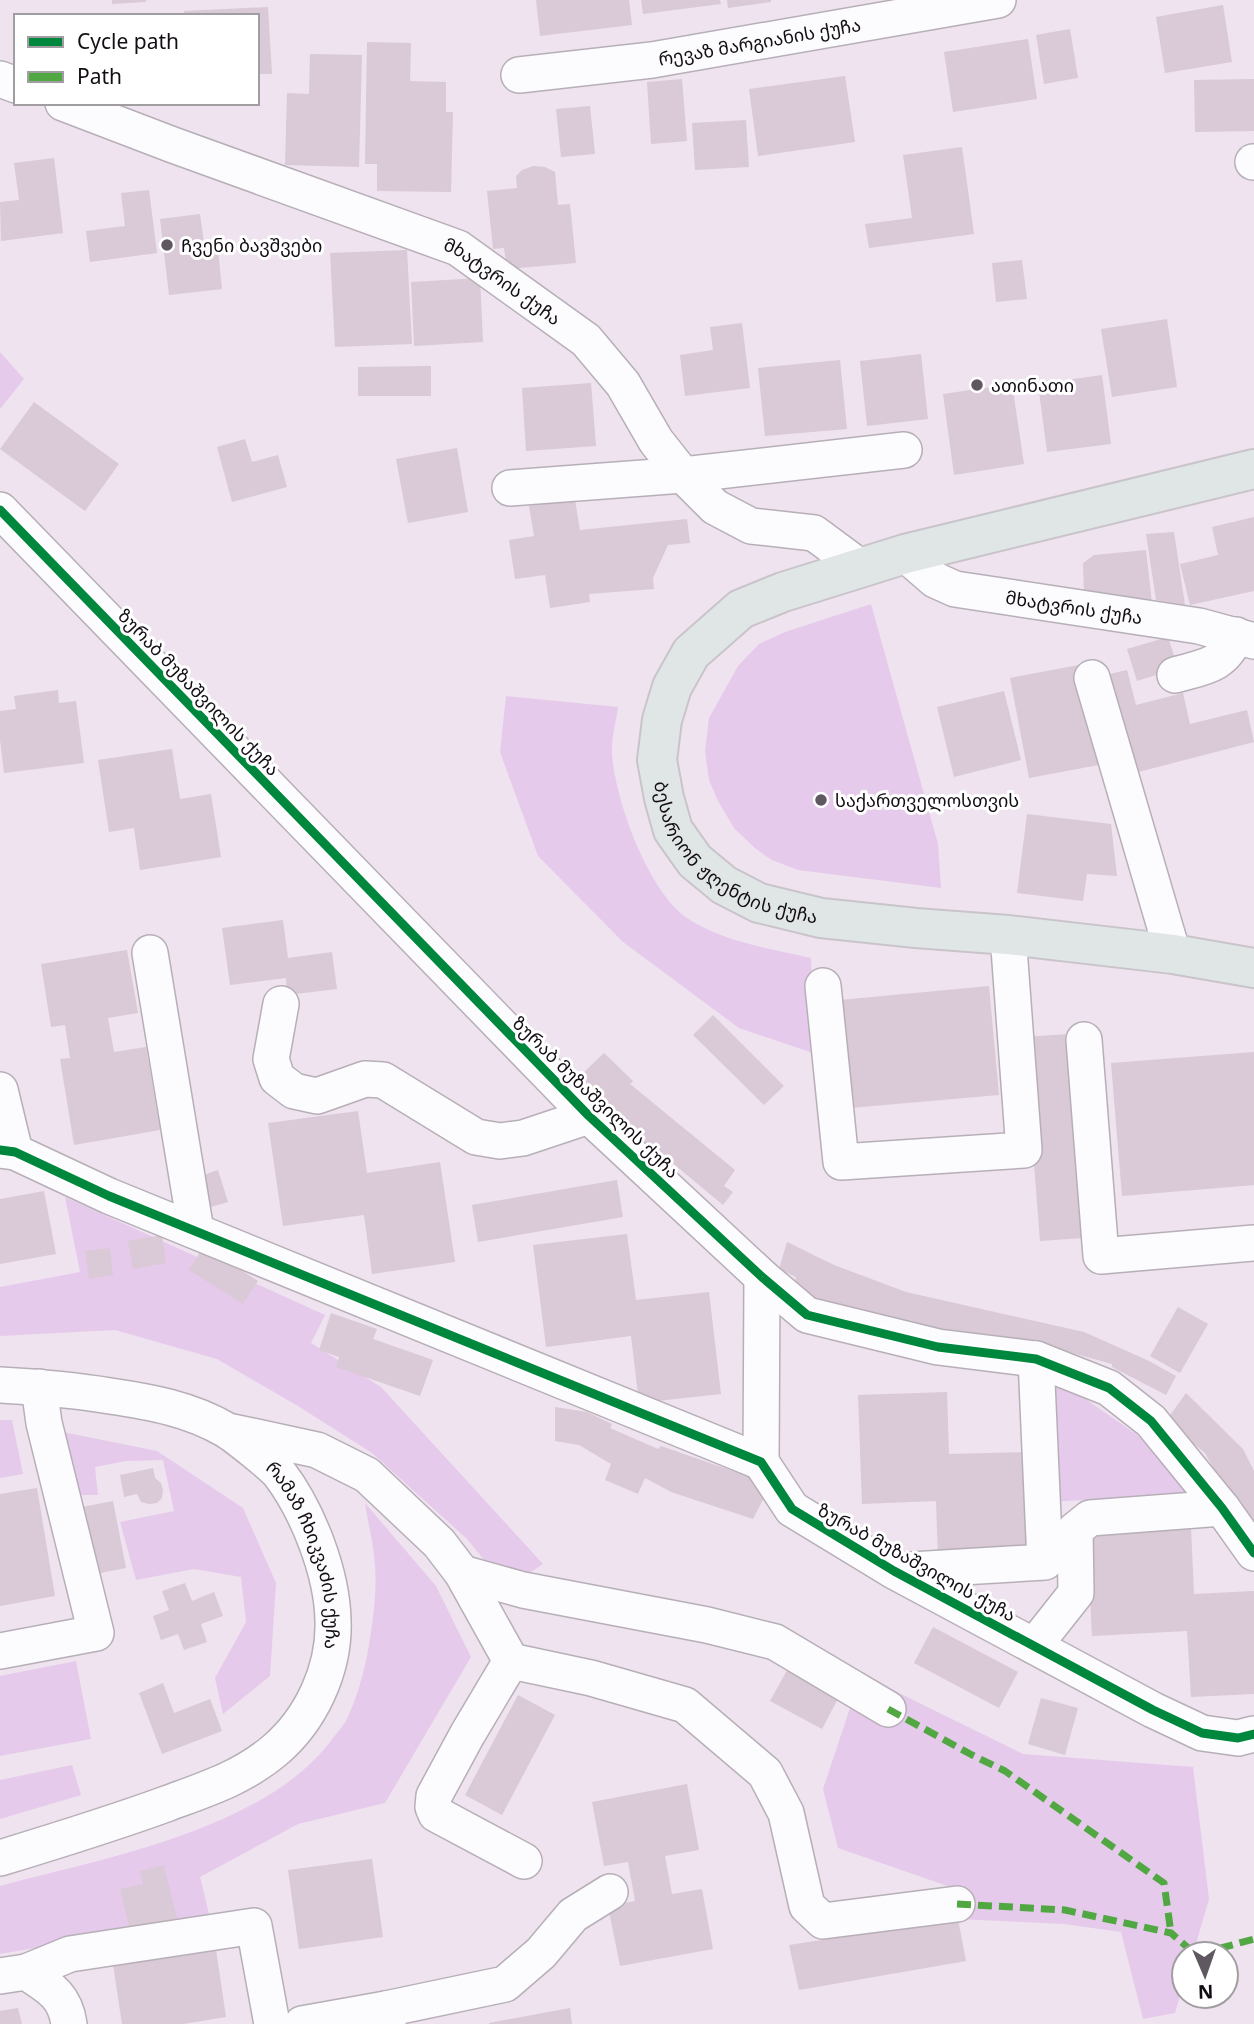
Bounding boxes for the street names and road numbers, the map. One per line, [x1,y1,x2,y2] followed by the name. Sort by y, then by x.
[657,12,863,71] street label: რევაზ მარგიანის ქუჩა
[441,232,566,330] street label: მხატვრის ქუჩა
[1004,585,1144,629] street label: მხატვრის ქუჩა
[113,603,285,781] street label: ზურაბ მუზაშვილის ქუჩა
[649,779,820,929] street label: ბესარიონ ჟღენტის ქუჩა
[507,1011,685,1183] street label: ზურაბ მუზაშვილის ქუჩა
[261,1455,345,1651] street label: რამაზ ჩხიკვაძის ქუჩა
[814,1497,1020,1627] street label: ზურაბ მუზაშვილის ქუჩა

